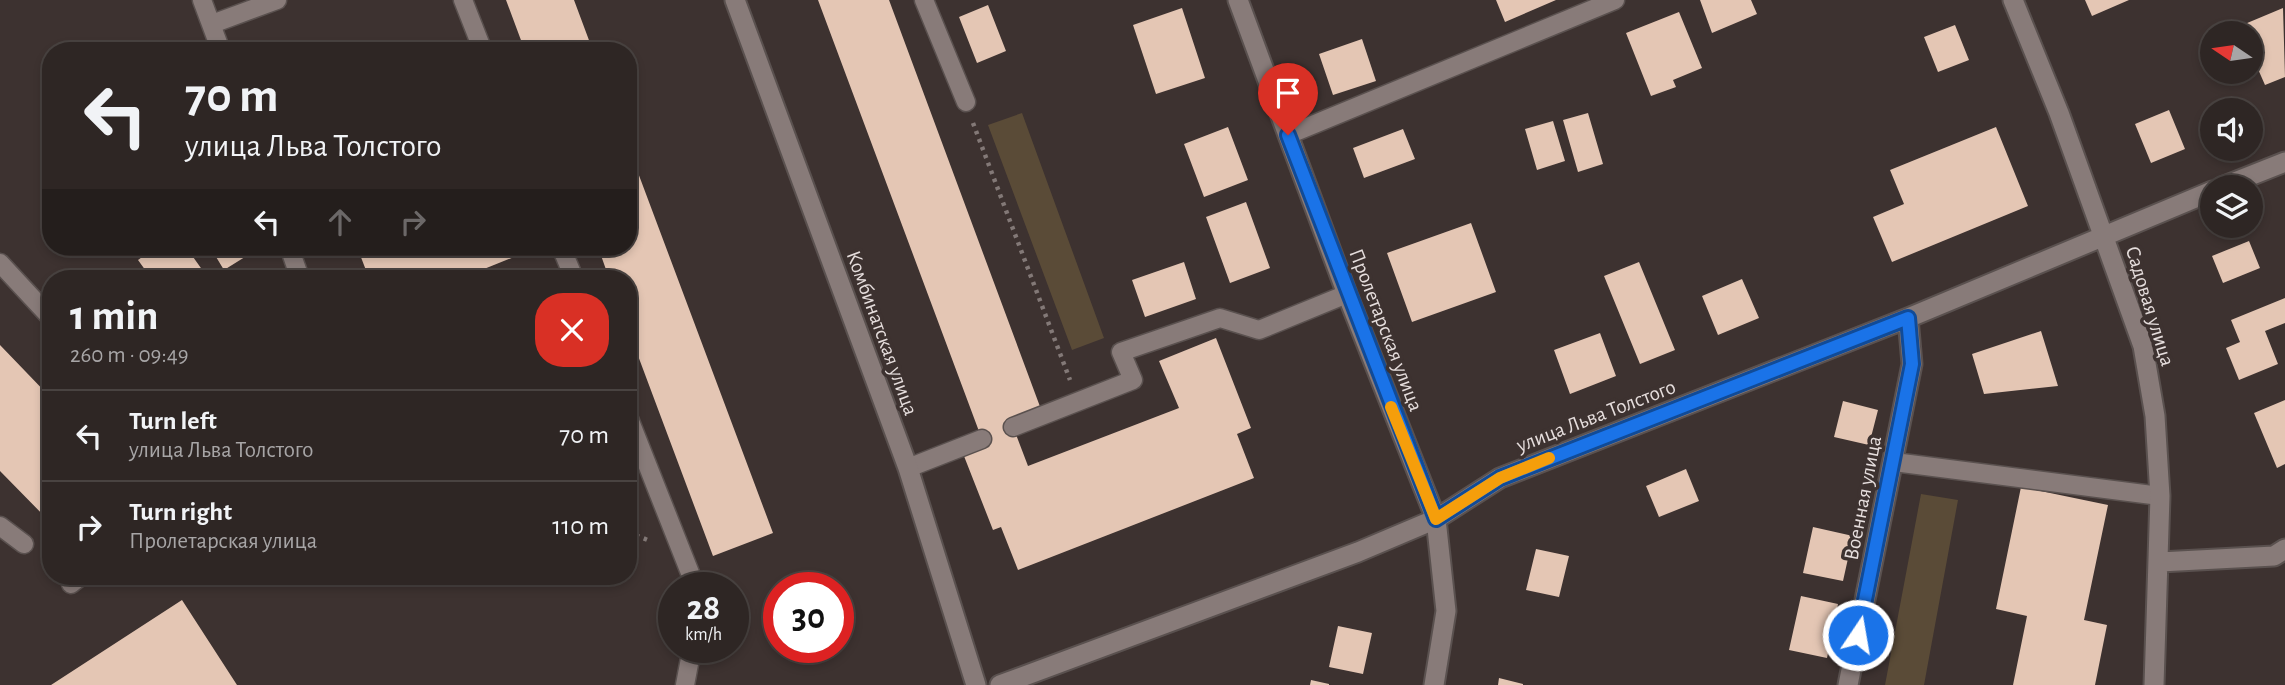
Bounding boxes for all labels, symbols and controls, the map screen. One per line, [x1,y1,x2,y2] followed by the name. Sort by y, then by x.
[2200,21,2263,84] north arrow
[2200,21,2263,238] map controls
[1258,63,1318,135] pin
[70,70,161,161] icon: left
[185,72,279,121] text: 70 m
[1269,74,1307,112] icon: arrive
[2200,98,2263,161] button: sound
[185,130,441,162] text: улица Льва Толстого
[2200,175,2263,238] button: layers
[248,203,286,241] icon: left
[321,203,359,241] icon: ahead
[394,203,432,241] icon: right
[2122,243,2178,369] street label: Садовая улица
[1345,246,1427,414] street label: Пролетарская улица
[842,248,922,419] street label: Комбинатская улица
[535,293,609,367] button: close
[70,295,159,337] text: 1 min
[70,344,189,367] text: 260 m · 09:49
[1513,376,1678,456] street label: улица Льва Толстого
[129,408,217,434] text: Turn left
[70,417,108,455] icon: left
[559,422,609,448] text: 70 m
[1841,434,1885,562] street label: Военная улица
[129,439,313,462] text: улица Льва Толстого
[129,499,232,525] text: Turn right
[70,508,108,546] icon: right
[552,513,609,539] text: 110 m
[129,530,317,553] text: Пролетарская улица
[763,572,854,663] speed limit sign: 30
[687,591,720,626] text: 28
[1821,598,1895,672] position arrow
[685,626,722,644] text: km/h

